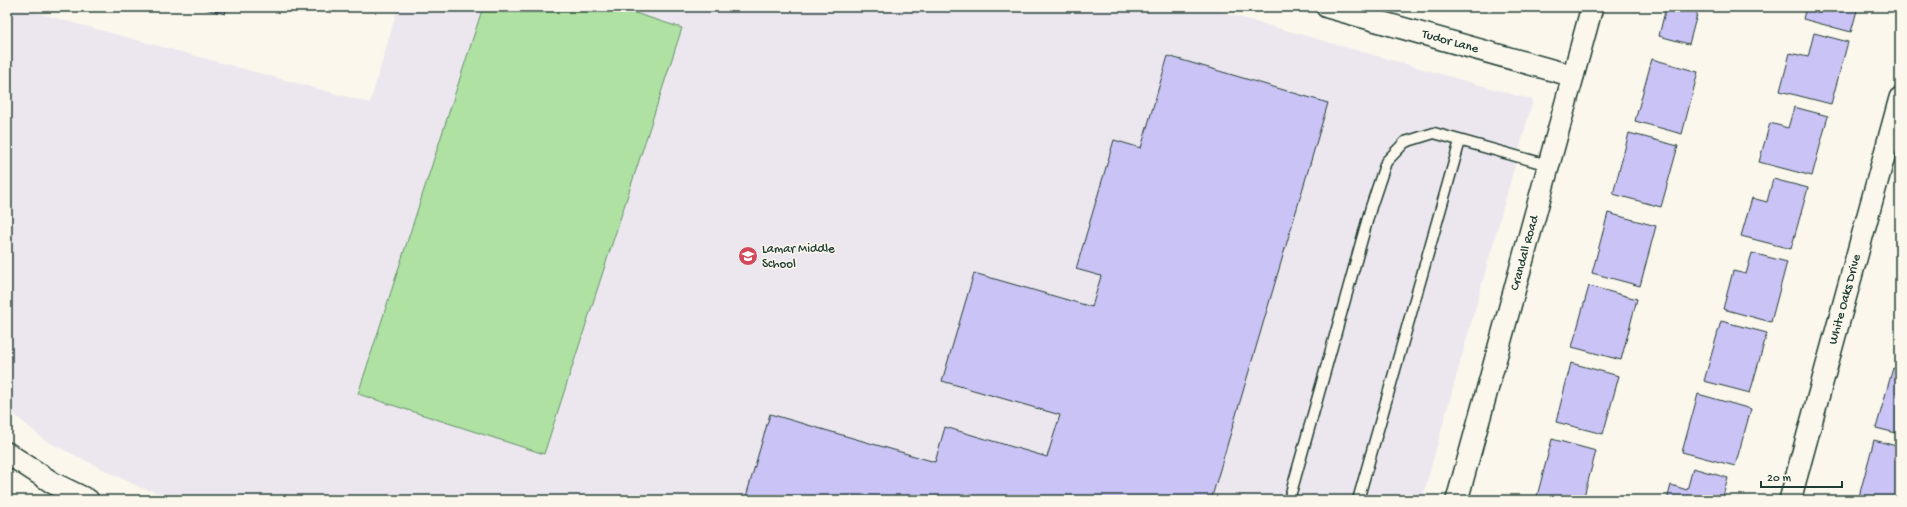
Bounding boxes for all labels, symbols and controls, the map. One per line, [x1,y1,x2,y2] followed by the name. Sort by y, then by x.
[1419,26,1481,57] street label: Tudor Lane
[1507,213,1542,292] street label: Crandall Road
[762,242,835,272] place label: Lamar Middle School
[737,245,759,267] school or university icon: Lamar Middle School
[1825,252,1864,346] street label: White Oaks Drive
[1761,463,1842,489] scale bar
[1767,472,1792,486] text: 20 m

